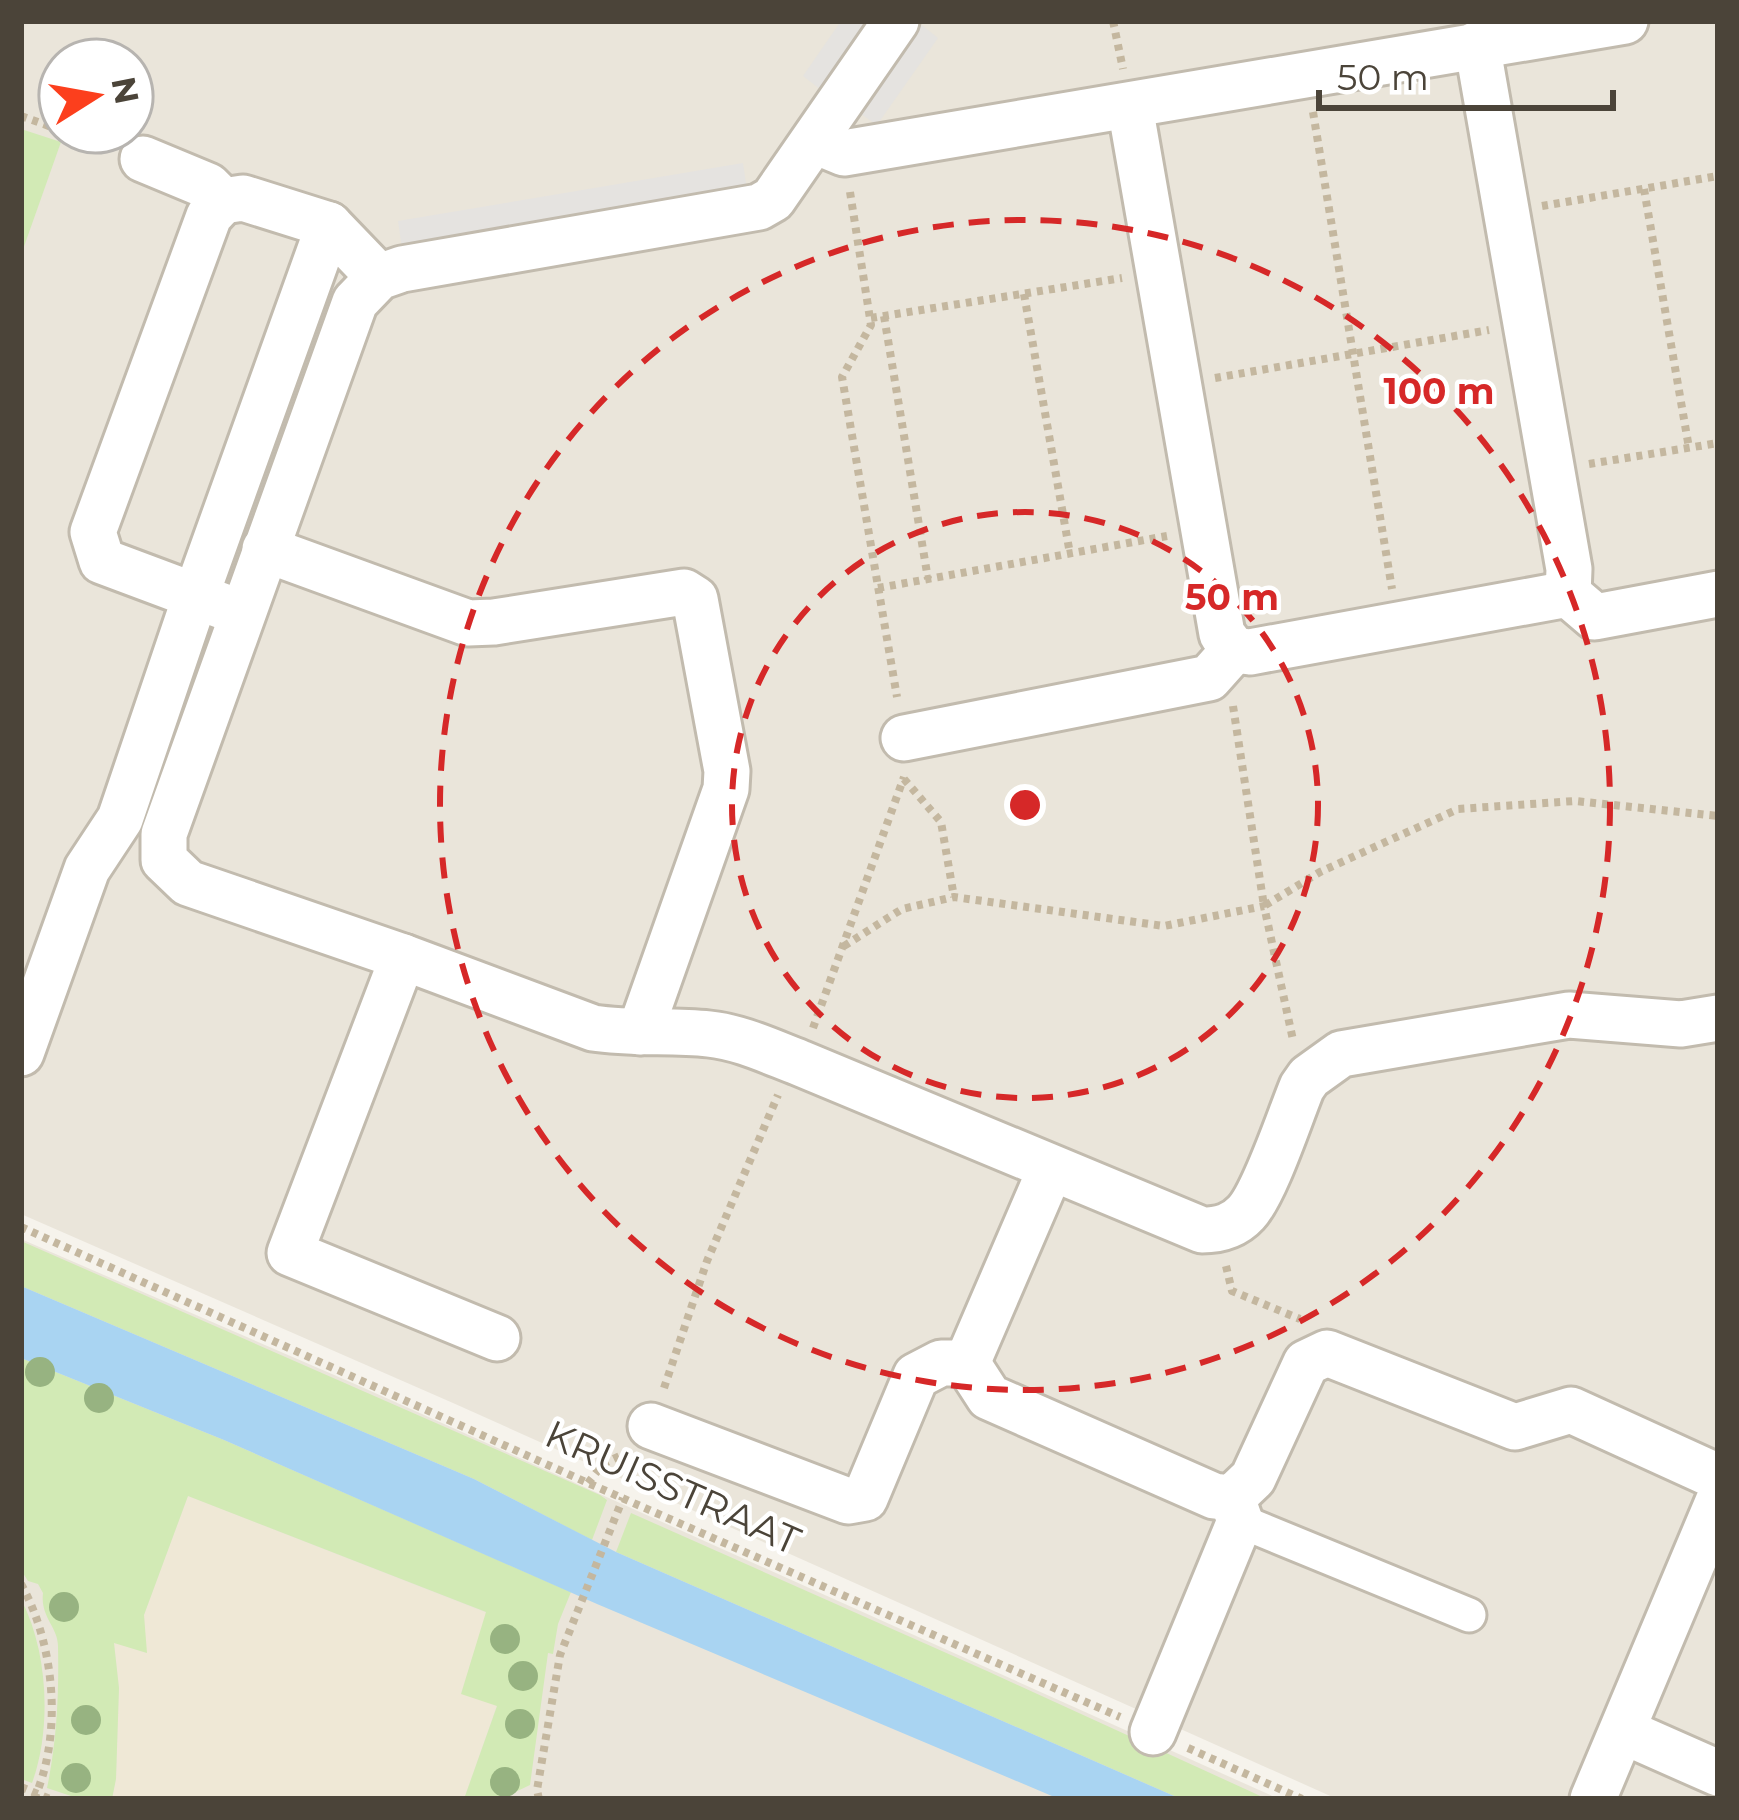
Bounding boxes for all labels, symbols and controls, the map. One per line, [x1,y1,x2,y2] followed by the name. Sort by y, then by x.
[36,36,156,156] north arrow
[1319,36,1613,110] scale bar
[1337,55,1429,99] text: 50 m
[103,73,148,107] text: N
[1384,369,1494,413] text: 100 m
[1185,575,1279,619] text: 50 m
[1004,784,1046,826] centre of rings
[538,1409,808,1565] street label: KRUISSTRAAT

